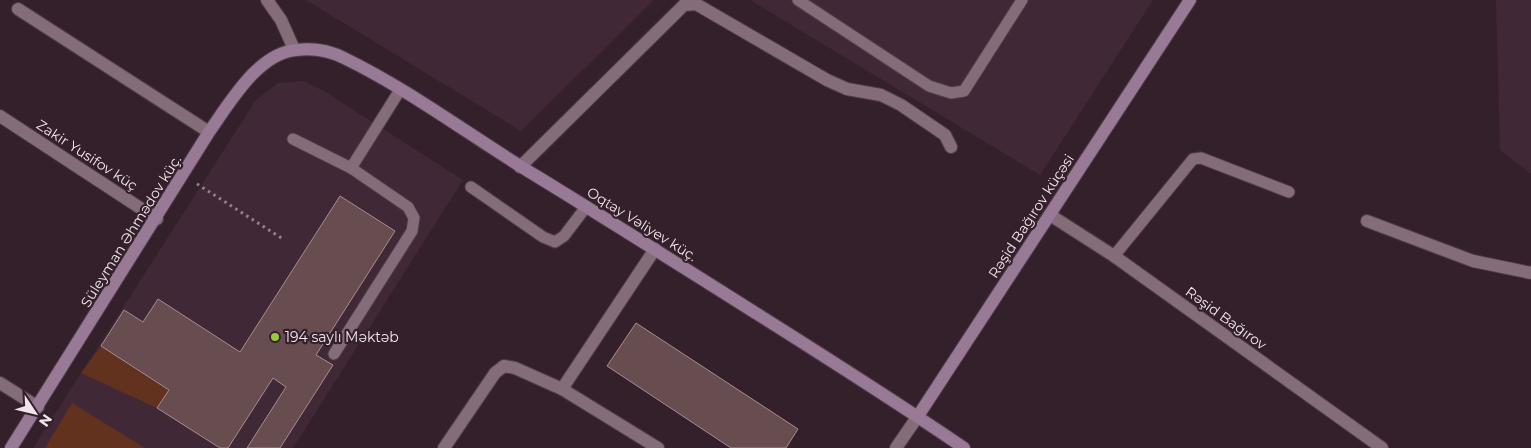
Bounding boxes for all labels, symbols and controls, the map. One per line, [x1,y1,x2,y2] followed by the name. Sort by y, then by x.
[33,116,141,195] street label: Zakir Yusifov küç
[77,151,185,311] street label: Süleyman Əhmədov küç.
[984,151,1078,281] street label: Rəşid Bağırov küçəsi
[584,183,700,265] street label: Oqtay Vəliyev küç.
[1182,282,1270,354] street label: Rəşid Bağırov
[285,328,399,346] place label: 194 saylı Məktəb
[269,331,281,343] marker: 194 saylı Məktəb
[10,388,60,438] north arrow
[35,411,56,430] text: N

